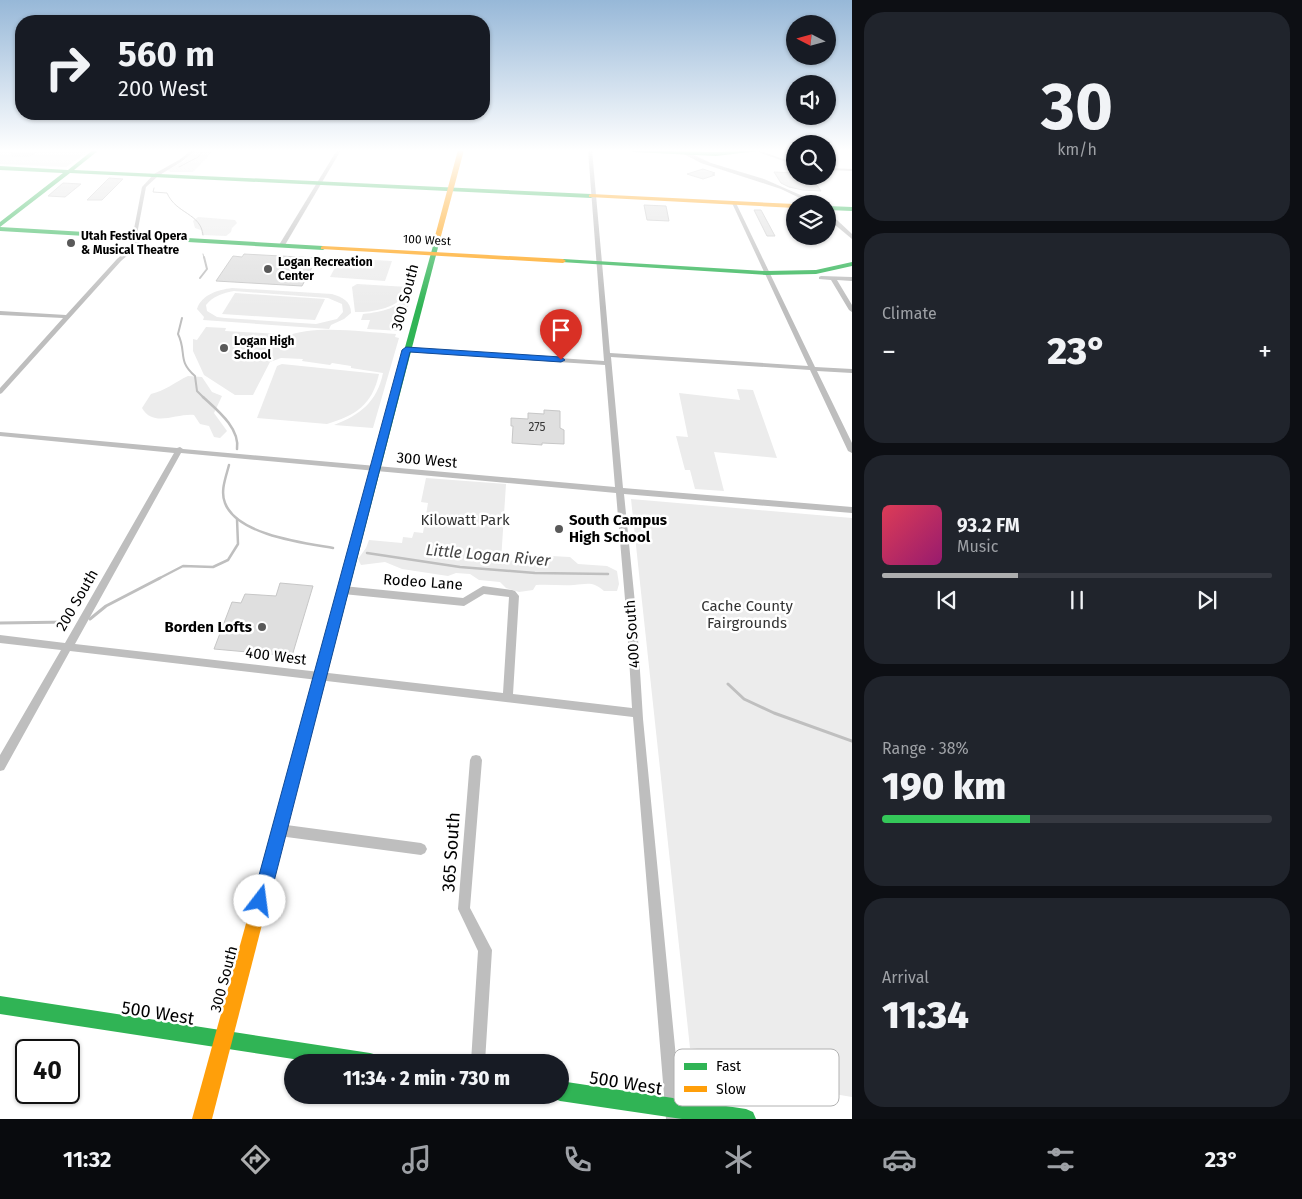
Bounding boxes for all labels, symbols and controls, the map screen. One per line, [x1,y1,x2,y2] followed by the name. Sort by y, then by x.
[786,15,836,65] north arrow
[786,15,836,245] map controls
[118,33,215,75] text: 560 m
[35,35,100,100] icon: right
[1041,68,1113,146] text: 30
[118,75,207,102] text: 200 West
[786,75,836,125] button: sound
[786,135,836,185] button: search
[1057,140,1097,159] text: km/h
[786,195,836,245] button: layers
[81,229,188,257] place label: Utah Festival Opera & Musical Theatre
[403,232,452,248] street label: 100 West
[65,237,77,249] marker: Utah Festival Opera & Musical Theatre
[278,255,373,283] place label: Logan Recreation Center
[387,262,423,332] street label: 300 South
[262,263,274,275] marker: Logan Recreation Center
[882,304,937,323] text: Climate
[540,309,582,360] pin
[547,316,575,344] icon: arrive
[1047,328,1107,374] text: 23°
[234,334,295,362] place label: Logan High School
[882,335,896,368] text: −
[1258,335,1272,368] text: +
[218,342,230,354] marker: Logan High School
[529,420,545,434] house number: 275
[396,448,459,472] street label: 300 West
[420,511,510,529] park label: Kilowatt Park
[569,511,667,546] place label: South Campus High School
[957,514,1020,537] text: 93.2 FM
[553,523,565,535] marker: South Campus High School
[957,537,998,556] text: Music
[425,540,552,570] water label: Little Logan River
[52,566,102,634] street label: 200 South
[383,570,463,594] street label: Rodeo Lane
[933,586,961,614] icon: previous
[1063,586,1091,614] icon: pause
[1193,586,1221,614] icon: next
[701,597,793,632] park label: Cache County Fairgrounds
[621,599,643,669] street label: 400 South
[164,618,252,636] place label: Borden Lofts
[256,621,268,633] marker: Borden Lofts
[244,643,308,669] street label: 400 West
[882,739,969,758] text: Range · 38%
[882,763,1006,809] text: 190 km
[437,811,465,893] street label: 365 South
[233,874,285,926] position arrow
[206,944,242,1014] street label: 300 South
[882,968,929,987] text: Arrival
[882,992,969,1038] text: 11:34
[120,996,196,1030] street label: 500 West
[15,1039,80,1104] speed limit sign: 40
[674,1049,839,1106] legend
[716,1058,742,1075] text: Fast
[588,1066,664,1100] street label: 500 West
[343,1067,510,1090] text: 11:34 · 2 min · 730 m
[716,1081,746,1098] text: Slow
[238,1142,273,1177] icon: directions
[399,1142,434,1177] icon: music
[560,1142,595,1177] icon: phone
[721,1142,756,1177] icon: climate
[882,1142,917,1177] icon: car
[1043,1142,1078,1177] icon: filters
[63,1146,111,1173] text: 11:32
[1205,1146,1239,1173] text: 23°

